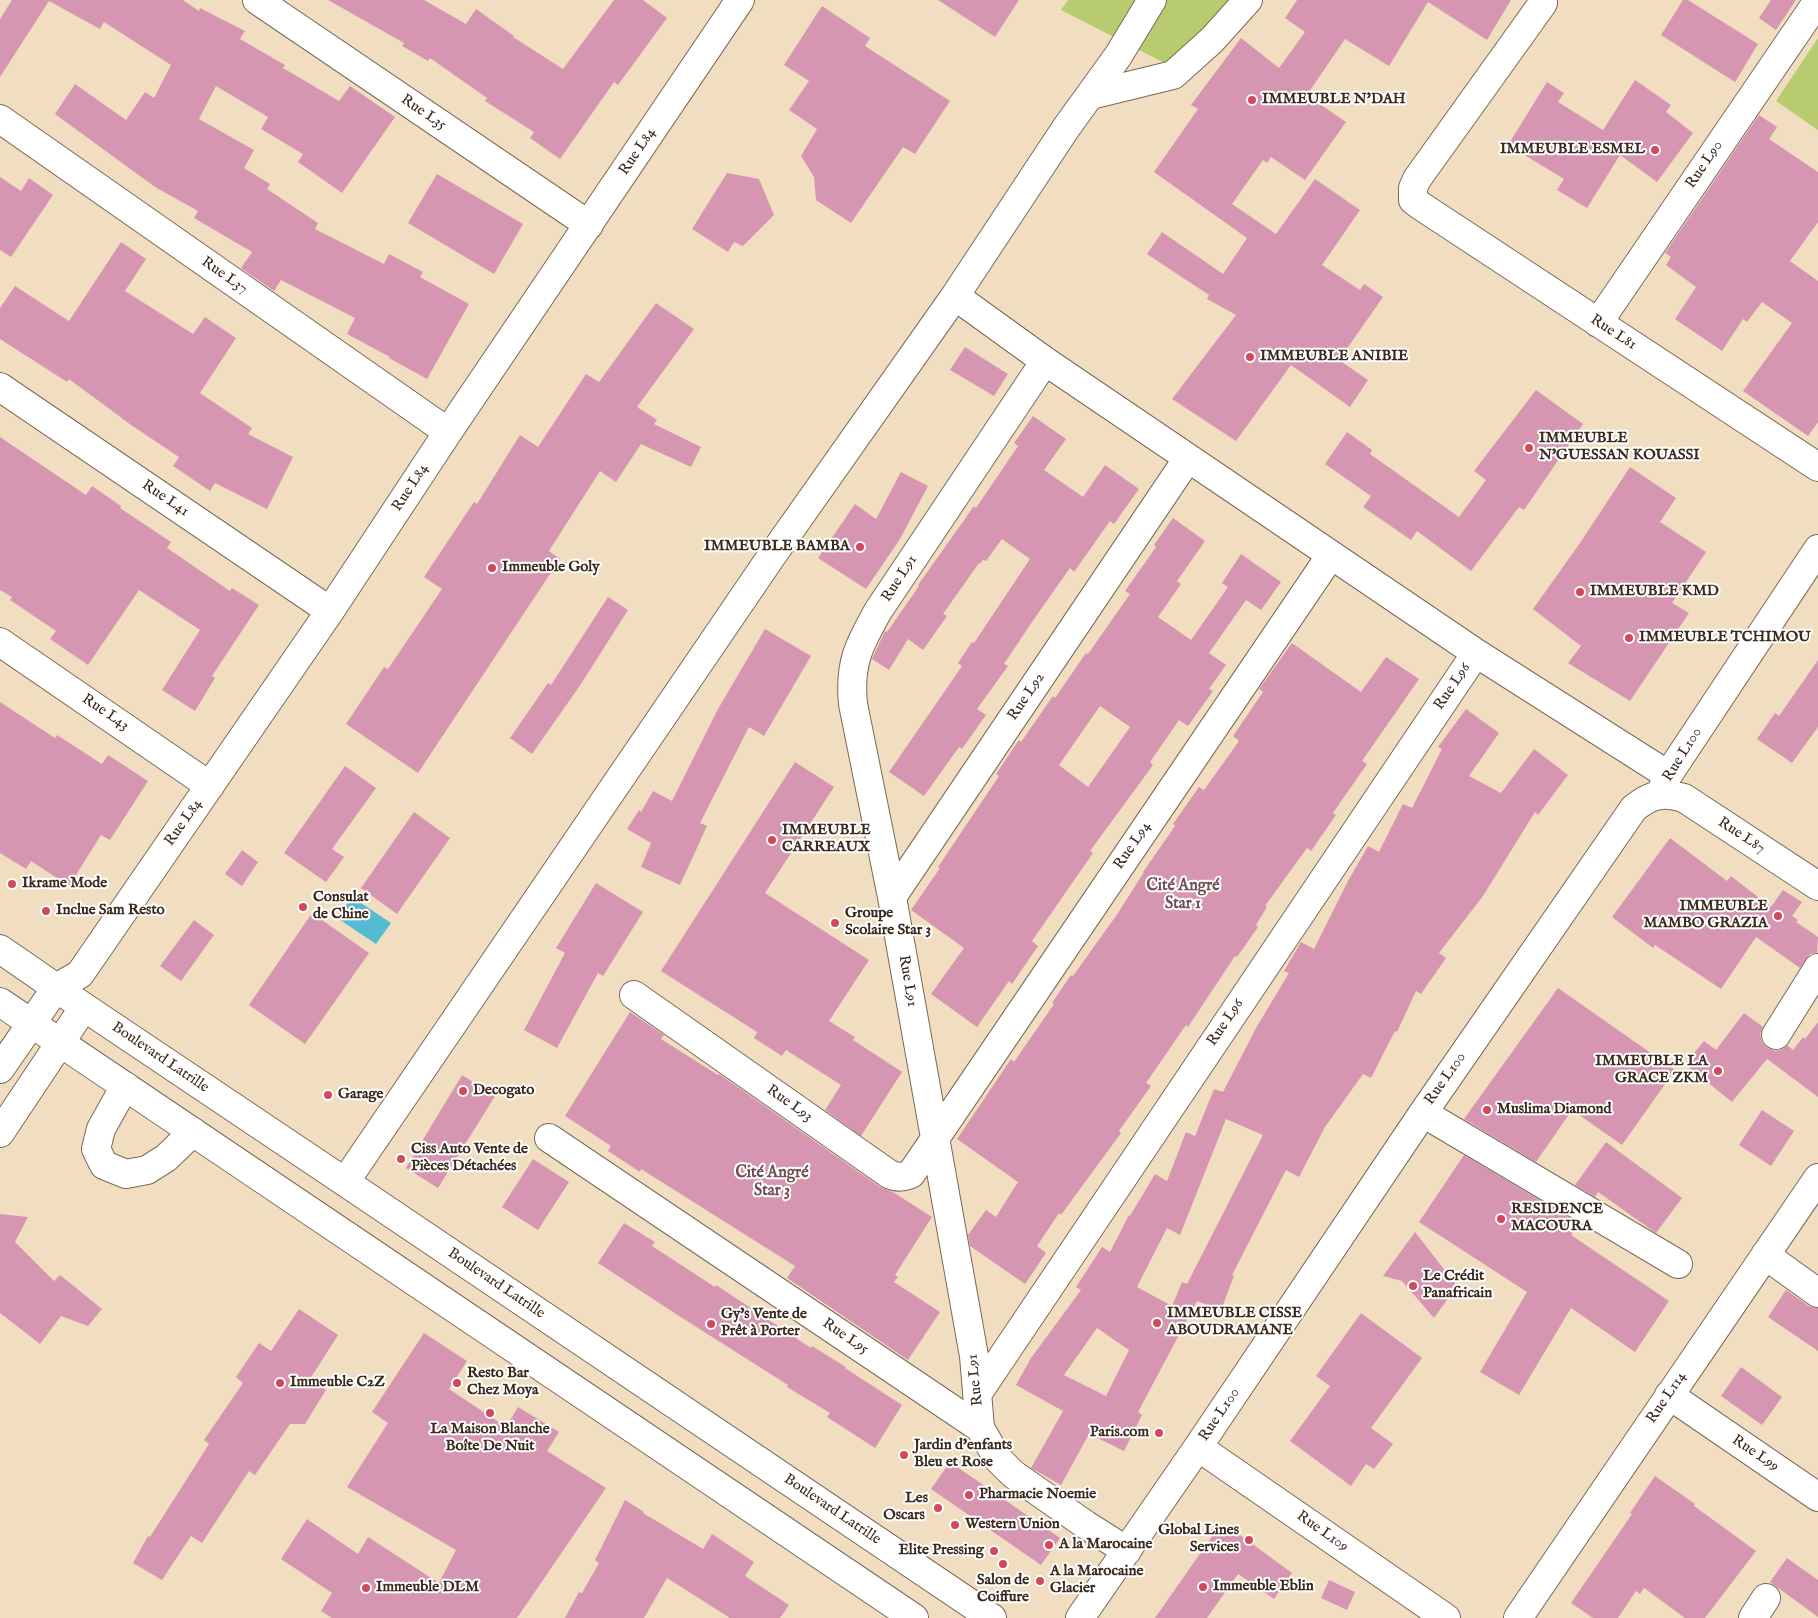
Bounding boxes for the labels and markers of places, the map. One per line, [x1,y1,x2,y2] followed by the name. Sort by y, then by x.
[1262,91,1406,109] place label: IMMEUBLE N'DAH
[1246,94,1258,106] marker: IMMEUBLE N'DAH
[1500,141,1645,159] place label: IMMEUBLE ESMEL
[1649,144,1661,156] marker: IMMEUBLE ESMEL
[1260,348,1408,366] place label: IMMEUBLE ANIBIE
[1244,351,1256,363] marker: IMMEUBLE ANIBIE
[1539,430,1700,465] place label: IMMEUBLE N'GUESSAN KOUASSI
[1523,442,1535,454] marker: IMMEUBLE N'GUESSAN KOUASSI
[704,538,850,556] place label: IMMEUBLE BAMBA
[854,541,866,553] marker: IMMEUBLE BAMBA
[502,559,600,577] place label: Immeuble Goly
[486,562,498,574] marker: Immeuble Goly
[1590,583,1719,601] place label: IMMEUBLE KMD
[1574,586,1586,598] marker: IMMEUBLE KMD
[1639,629,1811,647] place label: IMMEUBLE TCHIMOU
[1623,632,1635,644] marker: IMMEUBLE TCHIMOU
[782,822,871,857] place label: IMMEUBLE CARREAUX
[766,834,778,846] marker: IMMEUBLE CARREAUX
[22,875,107,893] place label: Ikrame Mode
[6,878,18,890] marker: Ikrame Mode
[313,889,369,924] place label: Consulat de Chine
[1644,898,1768,933] place label: IMMEUBLE MAMBO GRAZIA
[297,901,309,913] marker: Consulat de Chine
[56,902,165,920] place label: Inclue Sam Resto
[40,905,52,917] marker: Inclue Sam Resto
[845,905,931,940] place label: Groupe Scolaire Star 3
[1772,910,1784,922] marker: IMMEUBLE MAMBO GRAZIA
[829,917,841,929] marker: Groupe Scolaire Star 3
[1595,1053,1708,1088] place label: IMMEUBLE LA GRACE ZKM
[1712,1065,1724,1077] marker: IMMEUBLE LA GRACE ZKM
[473,1082,534,1100] place label: Decogato
[457,1085,469,1097] marker: Decogato
[338,1086,383,1104] place label: Garage
[322,1089,334,1101] marker: Garage
[1497,1101,1612,1119] place label: Muslima Diamond
[1481,1104,1493,1116] marker: Muslima Diamond
[411,1141,528,1176] place label: Ciss Auto Vente de Pièces Détachées
[395,1153,407,1165] marker: Ciss Auto Vente de Pièces Détachées
[1511,1201,1603,1236] place label: RESIDENCE MACOURA
[1495,1213,1507,1225] marker: RESIDENCE MACOURA
[1423,1268,1492,1303] place label: Le Crédit Panafricain
[1407,1280,1419,1292] marker: Le Crédit Panafricain
[1167,1305,1302,1340] place label: IMMEUBLE CISSE ABOUDRAMANE
[721,1306,807,1341] place label: Gy's Vente de Prêt à Porter
[1151,1317,1163,1329] marker: IMMEUBLE CISSE ABOUDRAMANE
[705,1318,717,1330] marker: Gy's Vente de Prêt à Porter
[467,1365,538,1400] place label: Resto Bar Chez Moya
[290,1374,385,1392] place label: Immeuble C2Z
[274,1377,286,1389] marker: Immeuble C2Z
[451,1377,463,1389] marker: Resto Bar Chez Moya
[484,1407,496,1419] marker: La Maison Blanche Boîte De Nuit
[430,1421,550,1456] place label: La Maison Blanche Boîte De Nuit
[1090,1424,1149,1442] place label: Paris.com
[1153,1427,1165,1439] marker: Paris.com
[914,1437,1012,1472] place label: Jardin d'enfants Bleu et Rose
[898,1449,910,1461] marker: Jardin d'enfants Bleu et Rose
[979,1486,1096,1504] place label: Pharmacie Noemie
[963,1489,975,1501] marker: Pharmacie Noemie
[883,1490,928,1525] place label: Les Oscars ‌
[932,1502,944,1514] marker: Les Oscars ‌
[965,1516,1060,1534] place label: Western Union
[949,1519,961,1531] marker: Western Union
[1158,1522,1239,1557] place label: Global Lines Services
[1243,1534,1255,1546] marker: Global Lines Services
[1059,1536,1152,1554] place label: A la Marocaine
[1043,1539,1055,1551] marker: A la Marocaine
[898,1542,984,1560] place label: Elite Pressing
[988,1545,1000,1557] marker: Elite Pressing
[997,1558,1009,1570] marker: Salon de Coiffure
[1050,1563,1143,1598] place label: A la Marocaine Glacier
[977,1572,1029,1607] place label: Salon de Coiffure
[1034,1575,1046,1587] marker: A la Marocaine Glacier
[1213,1578,1314,1596] place label: Immeuble Eblin
[376,1579,479,1597] place label: Immeuble DLM
[1197,1581,1209,1593] marker: Immeuble Eblin
[360,1582,372,1594] marker: Immeuble DLM

